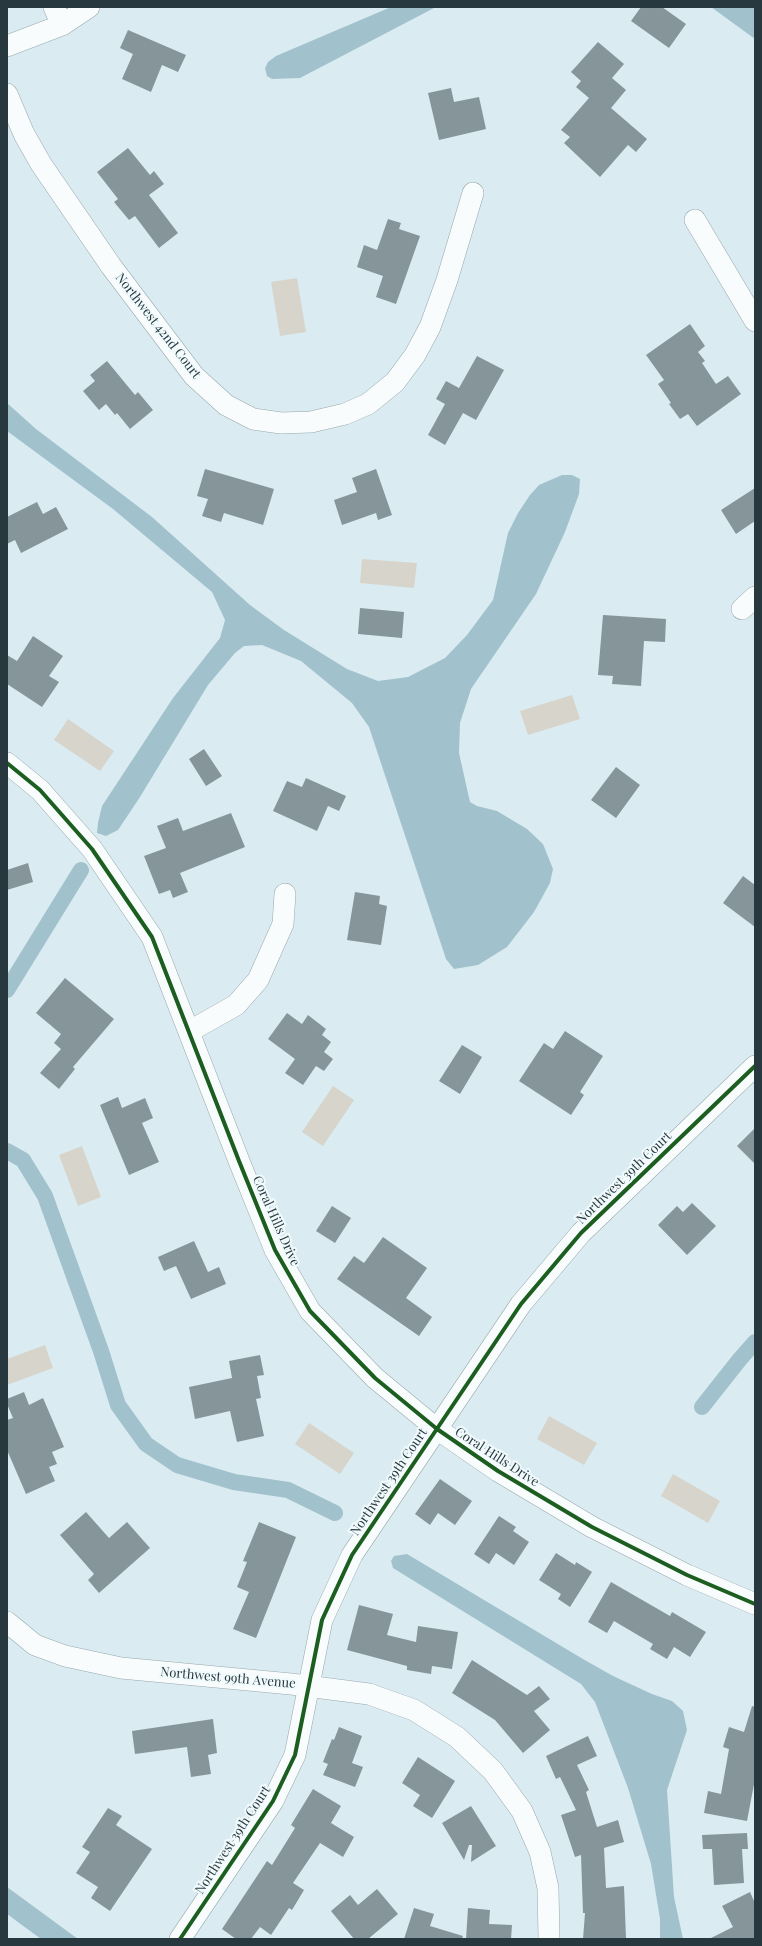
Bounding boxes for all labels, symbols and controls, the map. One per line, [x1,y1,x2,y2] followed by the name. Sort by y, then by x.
[112,270,204,382] street label: Northwest 42nd Court
[573,1129,675,1227] street label: Northwest 39th Court
[249,1173,303,1269] street label: Coral Hills Drive
[452,1424,542,1490] street label: Coral Hills Drive
[347,1425,431,1539] street label: Northwest 39th Court
[160,1664,296,1692] street label: Northwest 99th Avenue
[192,1783,274,1897] street label: Northwest 39th Court

